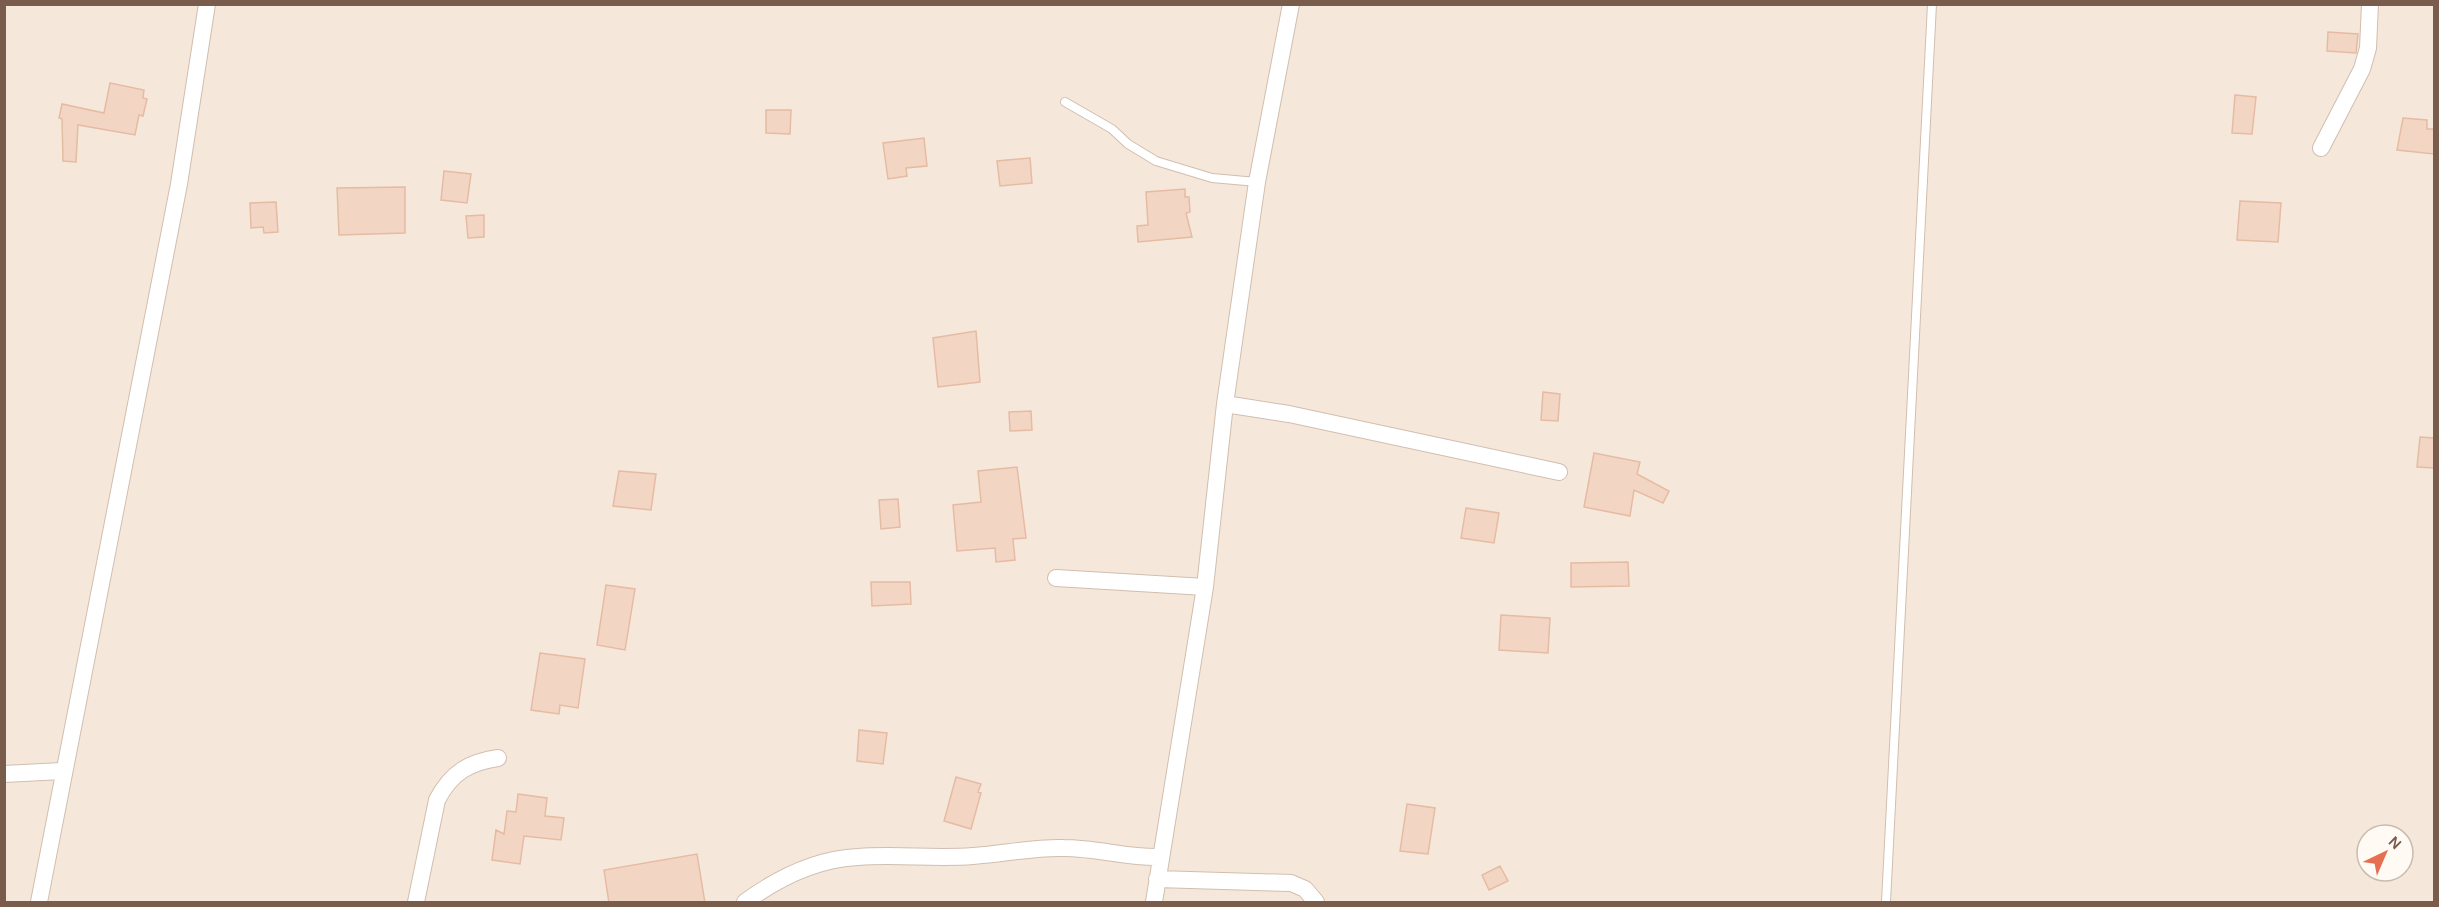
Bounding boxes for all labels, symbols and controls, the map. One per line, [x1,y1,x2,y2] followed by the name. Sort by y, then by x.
[2355,823,2415,883] north arrow
[2384,832,2406,853] text: N

